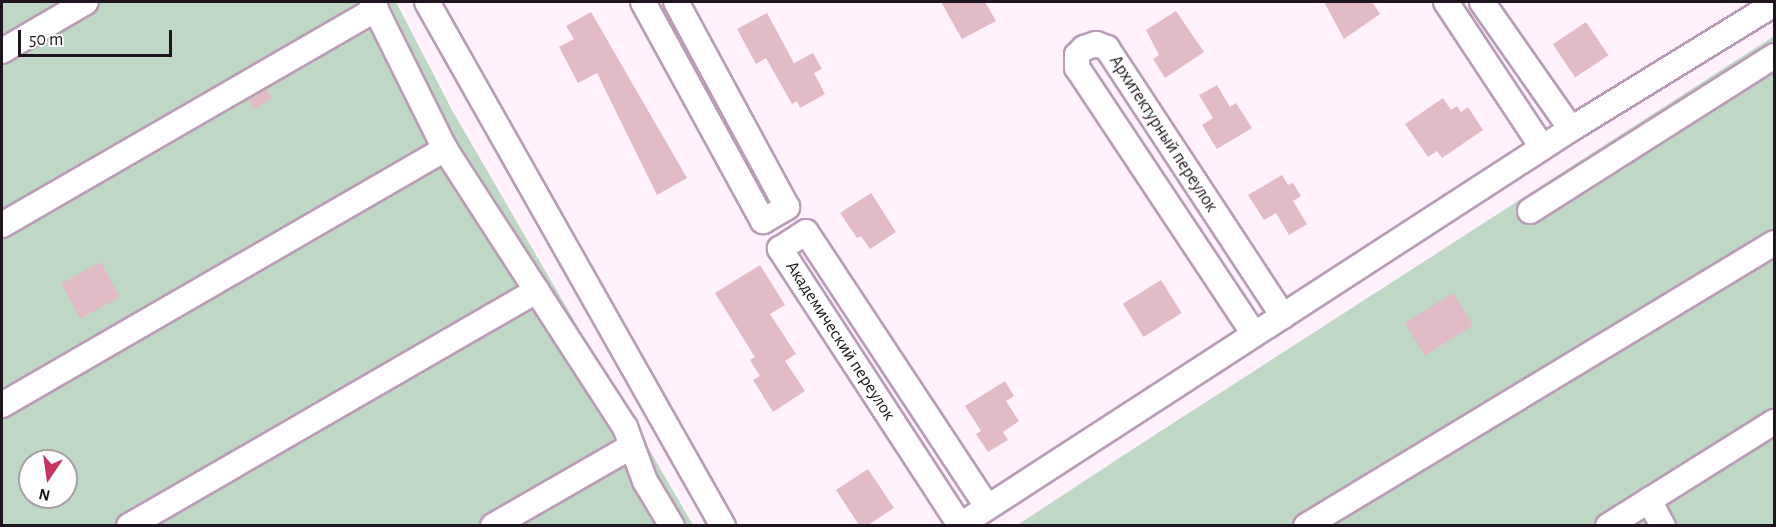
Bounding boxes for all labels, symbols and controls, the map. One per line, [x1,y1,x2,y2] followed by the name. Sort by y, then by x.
[21,18,176,56] scale bar
[29,31,63,49] text: 50 m
[1104,51,1222,217] street label: Архитектурный переулок
[780,257,900,425] street label: Академический переулок
[18,449,78,509] north arrow
[37,486,52,504] text: N

